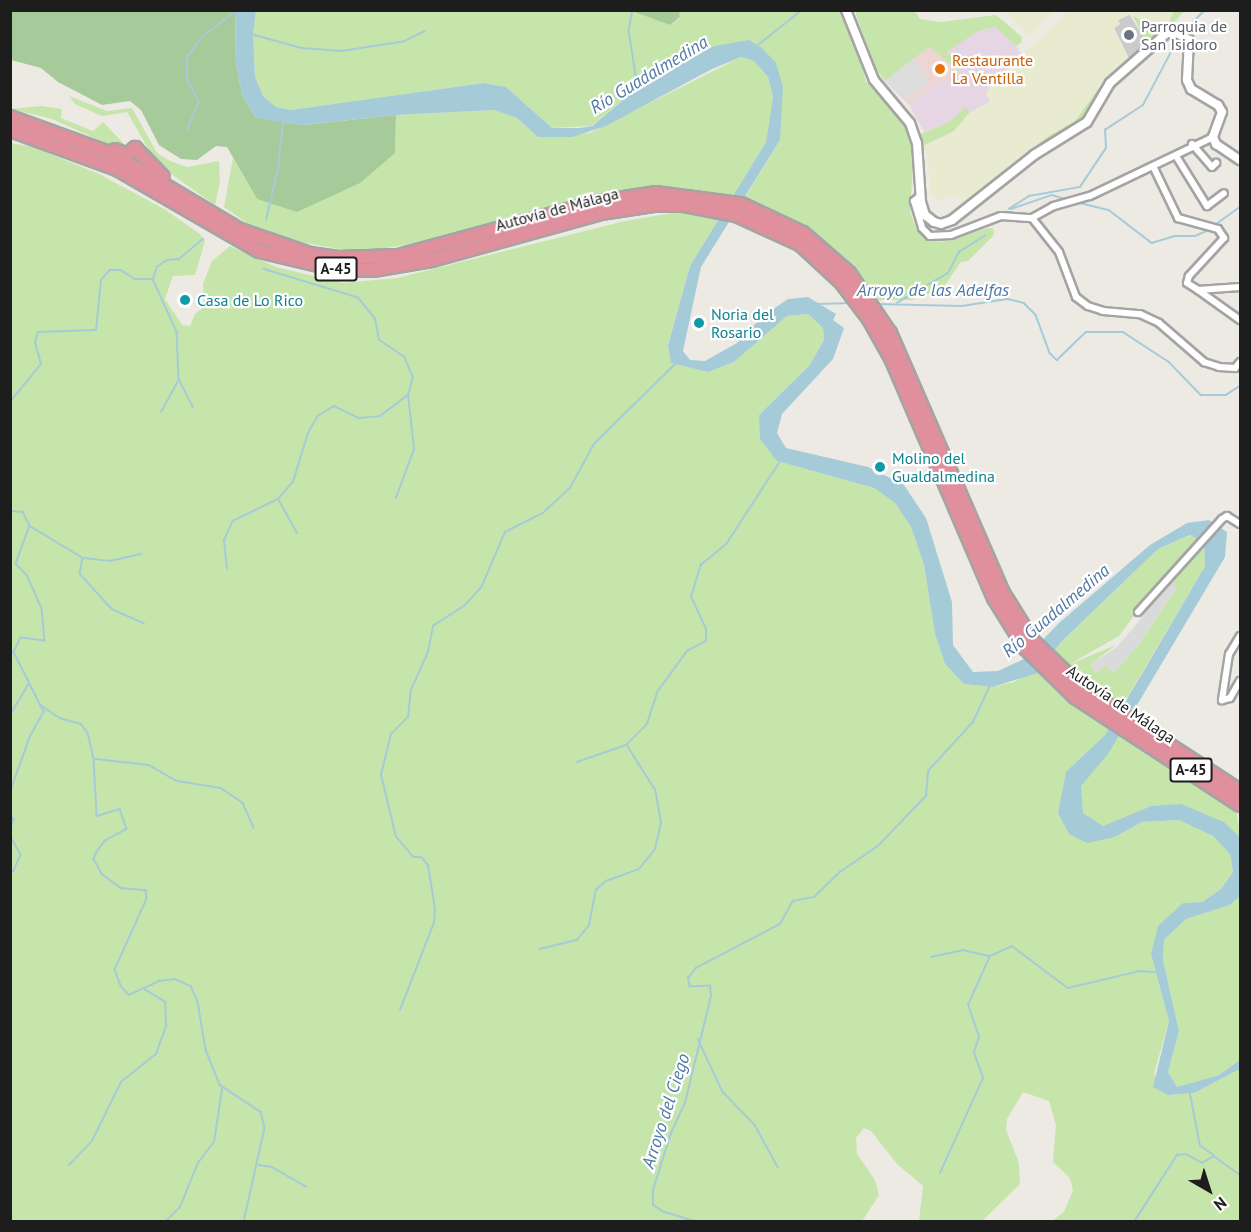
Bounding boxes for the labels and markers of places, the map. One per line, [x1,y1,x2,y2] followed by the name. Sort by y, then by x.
[1141,16,1227,54] place label: Parroquia de San Isidoro
[1122,28,1136,42] marker: Parroquia de San Isidoro
[952,50,1033,88] place label: Restaurante La Ventilla
[933,62,947,76] marker: Restaurante La Ventilla
[197,290,303,310] place label: Casa de Lo Rico
[178,293,192,307] marker: Casa de Lo Rico
[711,304,774,342] place label: Noria del Rosario
[692,316,706,330] marker: Noria del Rosario
[892,448,995,486] place label: Molino del Gualdalmedina
[873,460,887,474] marker: Molino del Gualdalmedina

